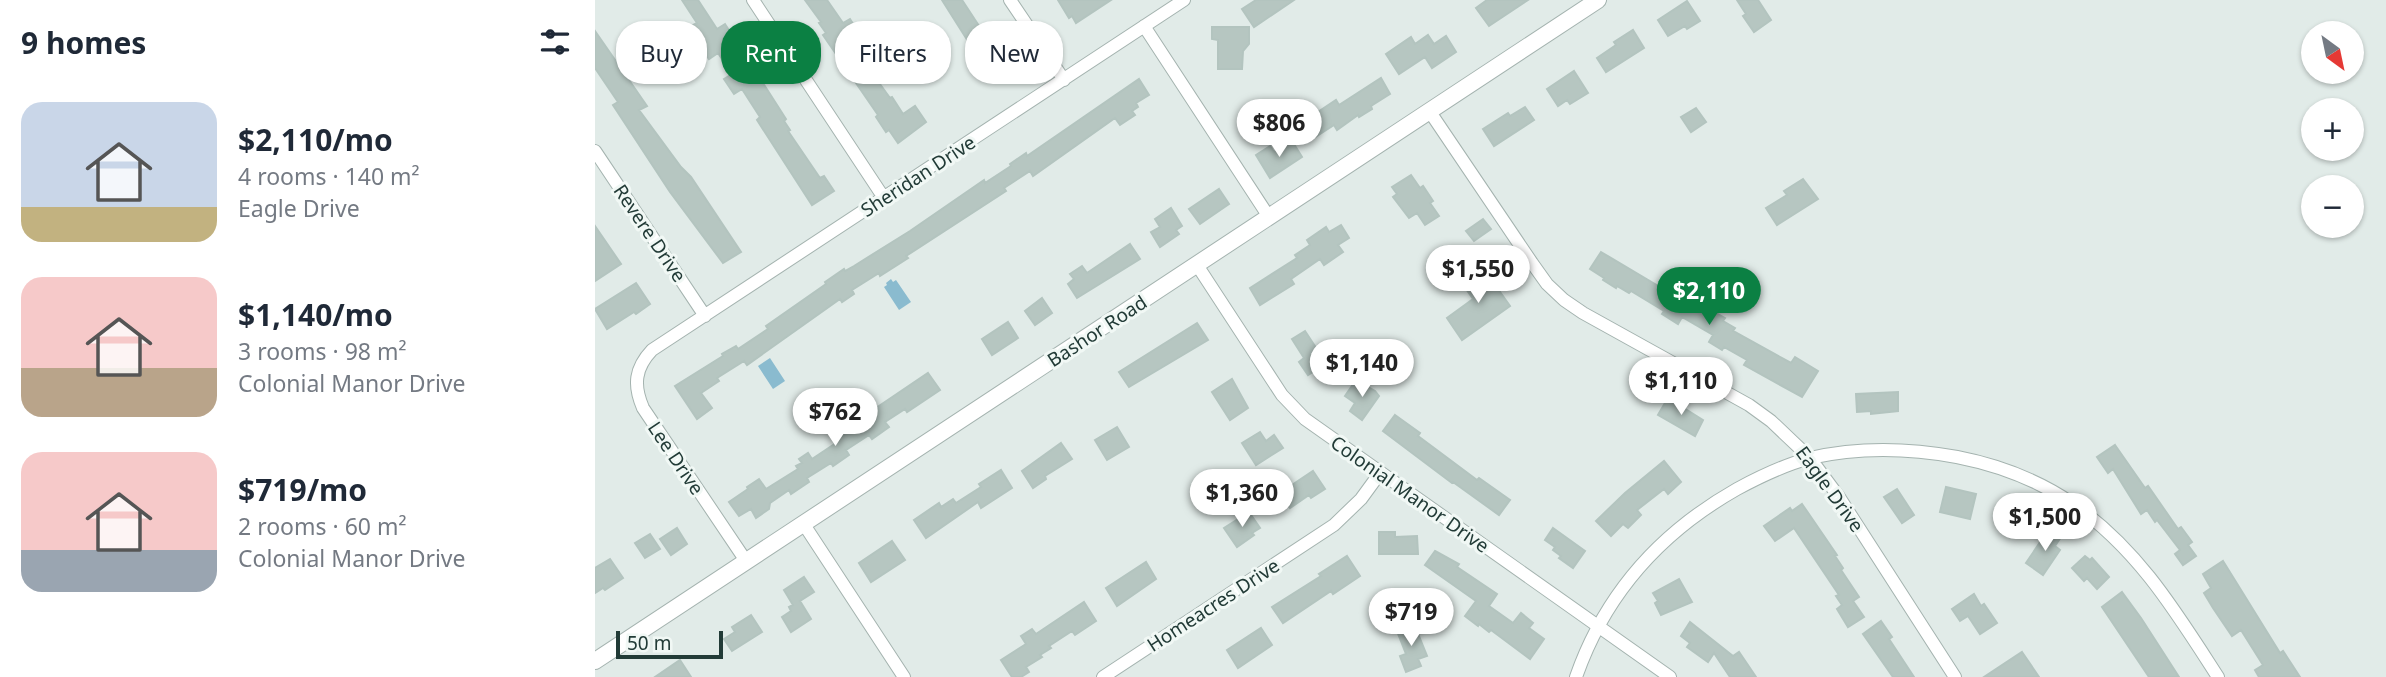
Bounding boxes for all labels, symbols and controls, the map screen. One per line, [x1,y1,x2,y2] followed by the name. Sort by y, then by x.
[616,21,707,84] chip: Buy
[721,21,821,84] chip: Rent
[835,21,951,84] chip: Filters
[965,21,1063,84] chip: New
[2301,21,2364,84] north arrow
[2301,21,2364,238] map controls
[21,22,146,63] text: 9 homes
[536,23,574,61] icon: filters
[2301,98,2364,161] button: +
[1238,100,1320,159] pin: $806
[1253,106,1305,138] text: $806
[238,119,393,160] text: $2,110/mo
[856,129,980,223] street label: Sheridan Drive
[77,130,161,214] icon: home
[238,160,420,192] text: 4 rooms · 140 m²
[2301,175,2364,238] button: −
[608,179,692,287] street label: Revere Drive
[238,192,360,224] text: Eagle Drive
[1421,246,1535,305] pin: $1,550
[1442,252,1514,284] text: $1,550
[1652,268,1766,327] pin: $2,110
[1673,274,1745,306] text: $2,110
[1042,289,1152,373] street label: Bashor Road
[238,294,393,335] text: $1,140/mo
[77,305,161,389] icon: home
[238,335,407,367] text: 3 rooms · 98 m²
[1305,340,1419,399] pin: $1,140
[1326,346,1398,378] text: $1,140
[1624,358,1738,417] pin: $1,110
[1645,364,1717,396] text: $1,110
[238,367,466,399] text: Colonial Manor Drive
[794,388,876,448] pin: $762
[809,395,861,427] text: $762
[642,416,710,500] street label: Lee Drive
[1326,429,1494,559] street label: Colonial Manor Drive
[1790,441,1870,537] street label: Eagle Drive
[238,469,367,510] text: $719/mo
[1185,470,1299,529] pin: $1,360
[1206,476,1278,508] text: $1,360
[77,480,161,564] icon: home
[1988,494,2102,553] pin: $1,500
[2009,500,2081,532] text: $1,500
[238,510,407,542] text: 2 rooms · 60 m²
[238,542,466,574] text: Colonial Manor Drive
[1142,552,1284,658] street label: Homeacres Drive
[1370,588,1452,648] pin: $719
[1385,595,1437,627] text: $719
[616,628,723,660] scale bar
[627,630,671,656] text: 50 m

